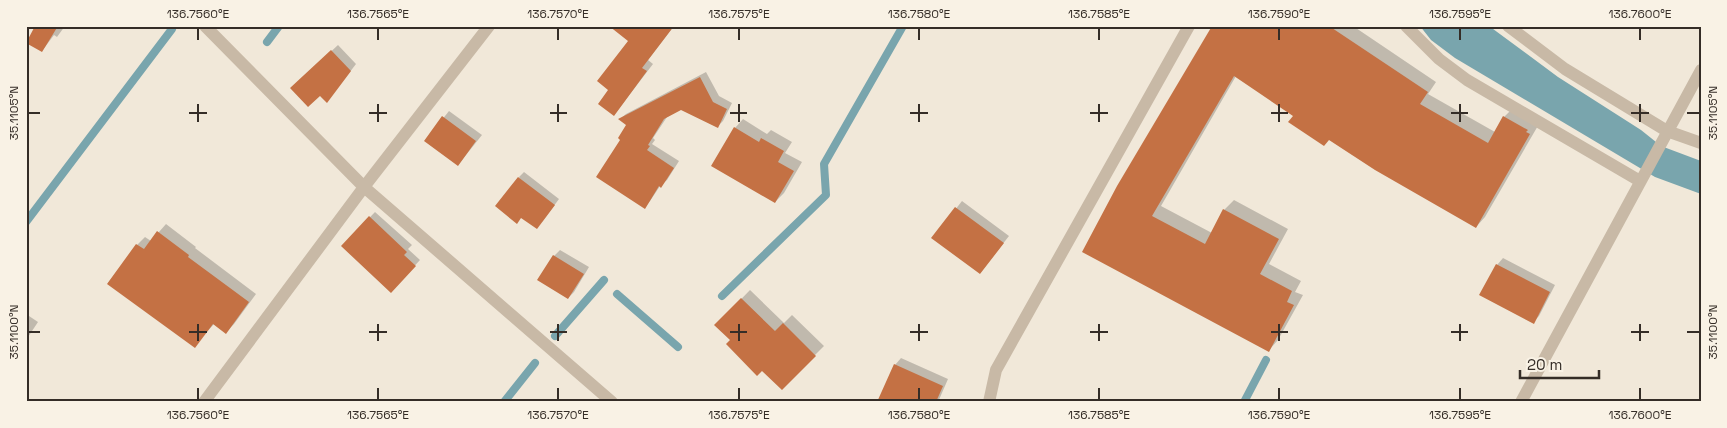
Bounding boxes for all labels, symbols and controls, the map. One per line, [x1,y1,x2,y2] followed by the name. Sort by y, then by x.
[167,6,230,22] text: 136.7560°E
[347,6,409,22] text: 136.7565°E
[527,6,589,22] text: 136.7570°E
[708,6,770,22] text: 136.7575°E
[888,6,951,22] text: 136.7580°E
[1068,6,1130,22] text: 136.7585°E
[1248,6,1311,22] text: 136.7590°E
[1429,6,1491,22] text: 136.7595°E
[1609,6,1672,22] text: 136.7600°E
[6,86,22,140] text: 35.1105°N
[1705,86,1721,140] text: 35.1105°N
[6,305,22,359] text: 35.1100°N
[1705,305,1721,359] text: 35.1100°N
[1520,348,1598,380] scale bar
[1527,355,1562,374] text: 20 m
[167,407,230,423] text: 136.7560°E
[347,407,409,423] text: 136.7565°E
[527,407,589,423] text: 136.7570°E
[708,407,770,423] text: 136.7575°E
[888,407,951,423] text: 136.7580°E
[1068,407,1130,423] text: 136.7585°E
[1248,407,1311,423] text: 136.7590°E
[1429,407,1491,423] text: 136.7595°E
[1609,407,1672,423] text: 136.7600°E

